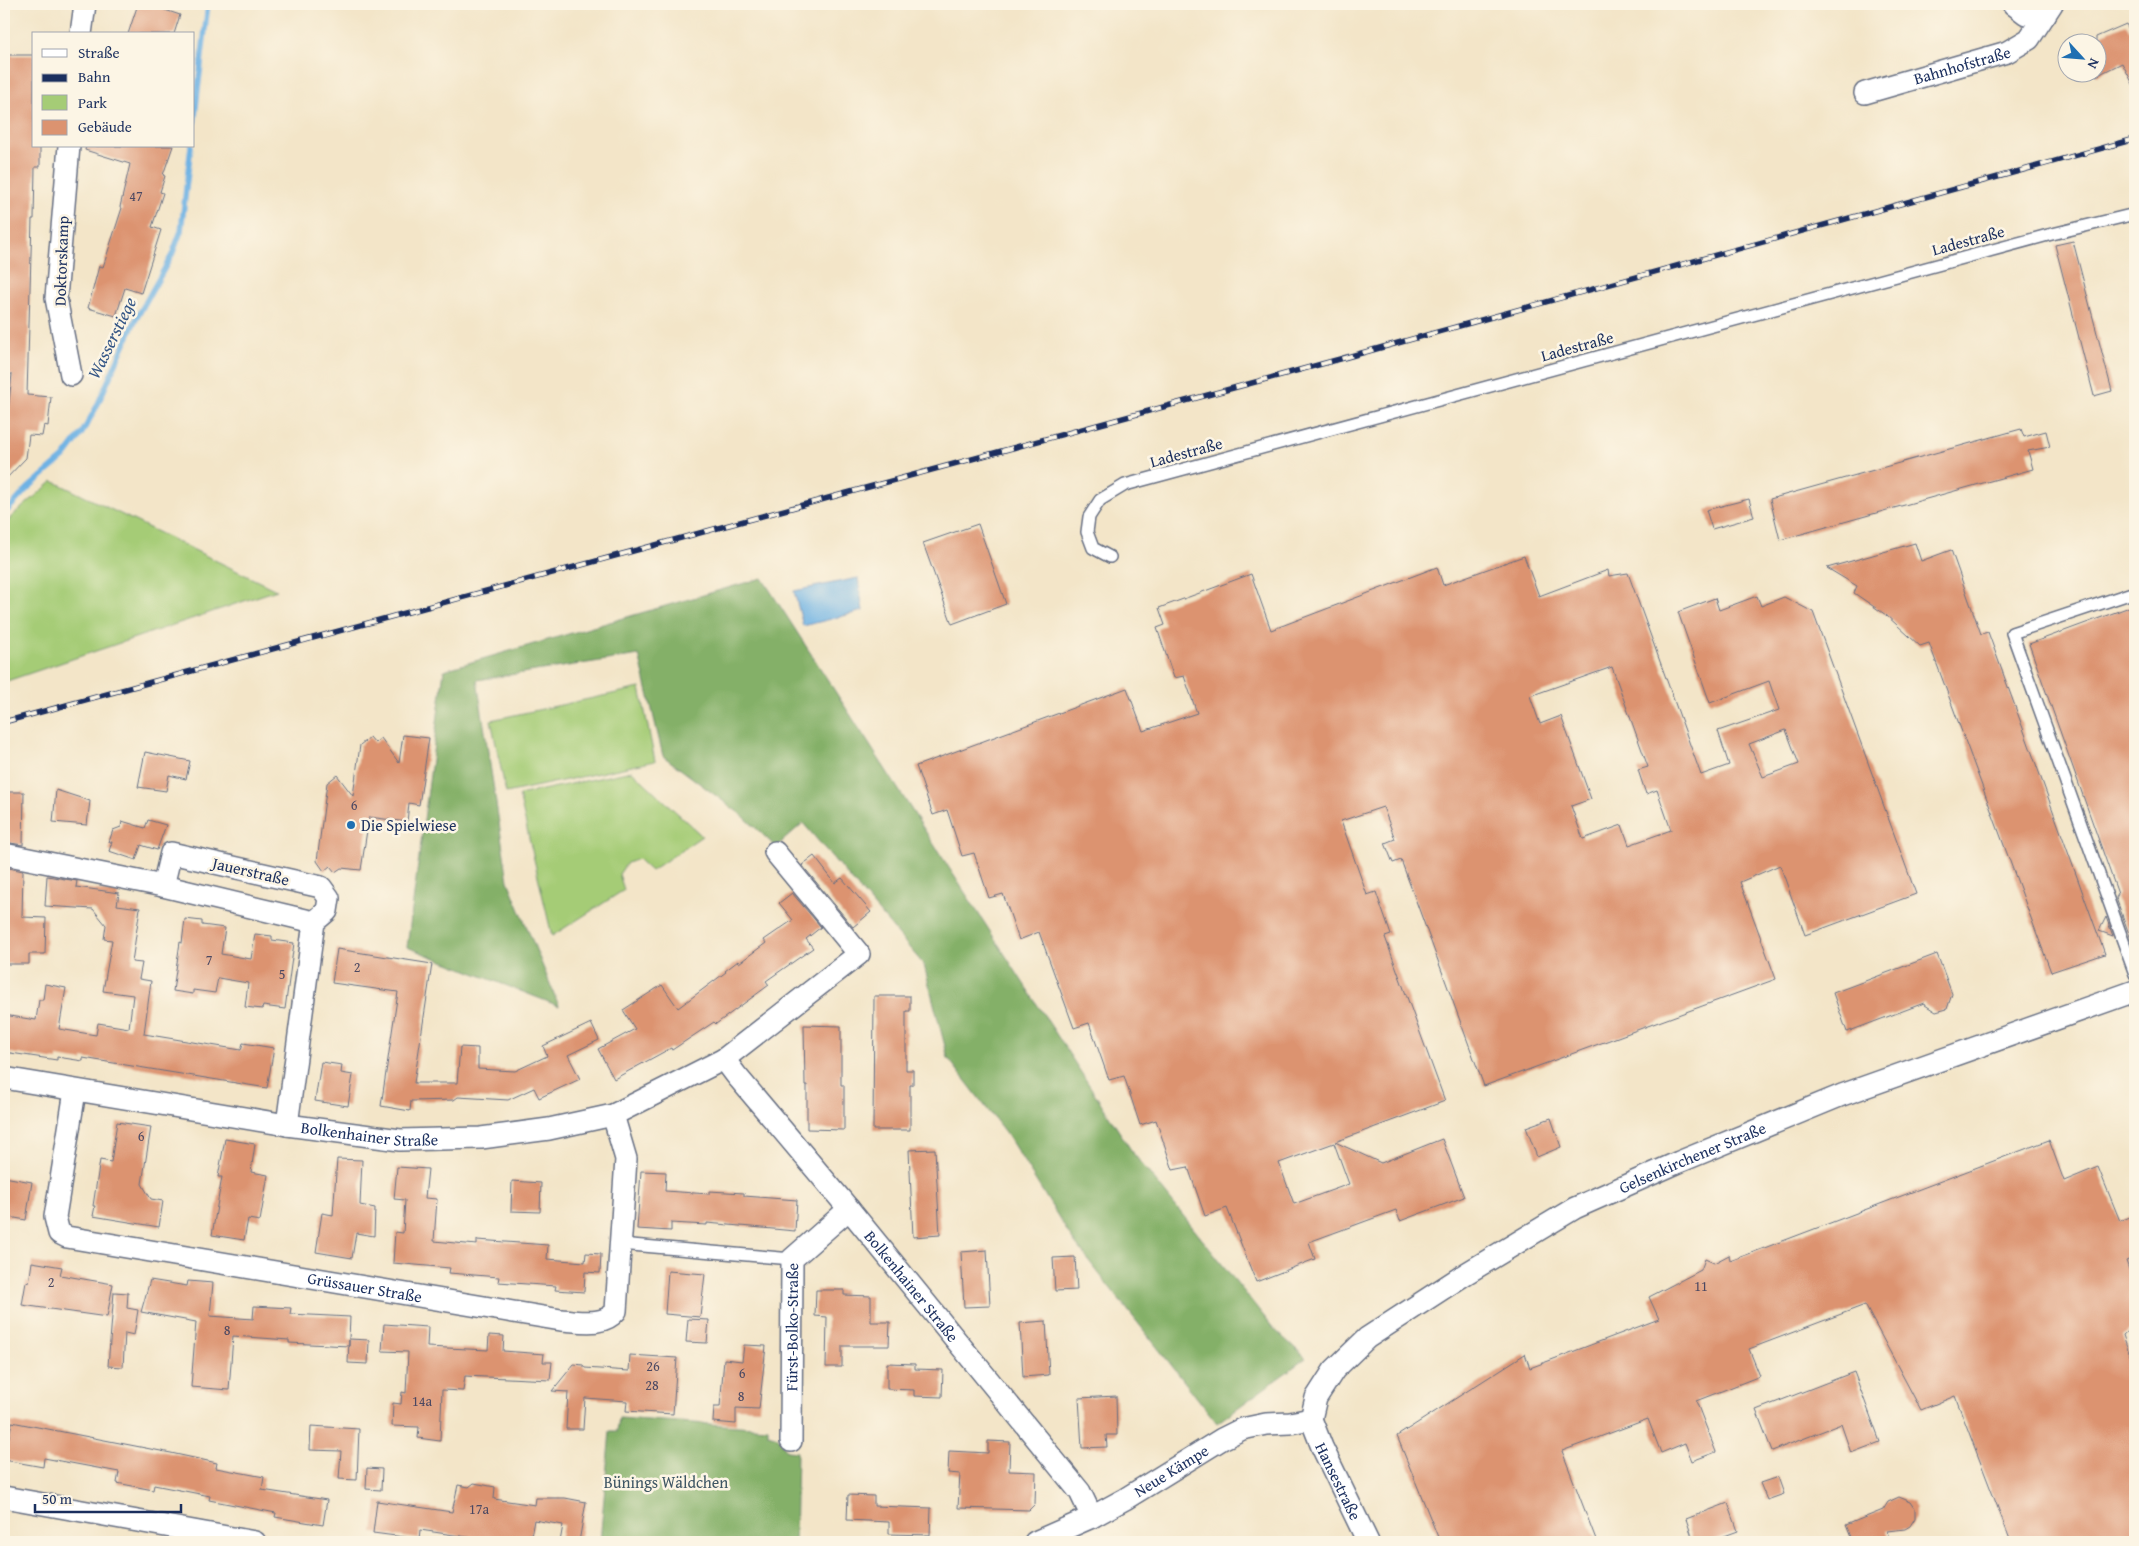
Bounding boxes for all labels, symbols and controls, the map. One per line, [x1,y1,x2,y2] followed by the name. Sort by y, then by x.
[32,32,195,148] legend
[2056,32,2106,82] north arrow
[1911,40,2013,90] street label: Bahnhofstraße
[78,42,120,63] text: Straße
[2082,55,2105,73] text: N
[78,66,111,87] text: Bahn
[78,92,107,113] text: Park
[78,116,132,137] text: Gebäude
[129,186,143,206] house number: 47
[47,215,75,306] street label: Doktorskamp
[1929,219,2007,261] street label: Ladestraße
[80,292,143,383] water label: Wasserstiege
[1538,325,1616,367] street label: Ladestraße
[1147,431,1225,473] street label: Ladestraße
[351,795,358,815] house number: 6
[361,813,456,837] place label: Die Spielwiese
[345,819,357,831] marker: Die Spielwiese
[208,850,292,891] street label: Jauerstraße
[206,950,213,970] house number: 7
[354,957,360,977] house number: 2
[279,964,285,984] house number: 5
[299,1115,438,1152] street label: Bolkenhainer Straße
[1615,1116,1770,1199] street label: Gelsenkirchener Straße
[138,1126,145,1146] house number: 6
[859,1225,965,1347] street label: Bolkenhainer Straße
[779,1263,804,1391] street label: Fürst-Bolko-Straße
[306,1266,424,1308] street label: Grüssauer Straße
[48,1272,54,1292] house number: 2
[1694,1276,1708,1296] house number: 11
[224,1320,231,1340] house number: 8
[646,1356,660,1376] house number: 26
[739,1363,746,1383] house number: 6
[645,1375,659,1395] house number: 28
[738,1386,745,1406] house number: 8
[412,1391,432,1411] house number: 14a
[1129,1438,1213,1503] street label: Neue Kämpe
[1309,1438,1368,1524] street label: Hansestraße
[604,1470,728,1494] park label: Bünings Wäldchen
[35,1481,181,1513] scale bar
[42,1488,73,1509] text: 50 m
[469,1499,489,1519] house number: 17a

